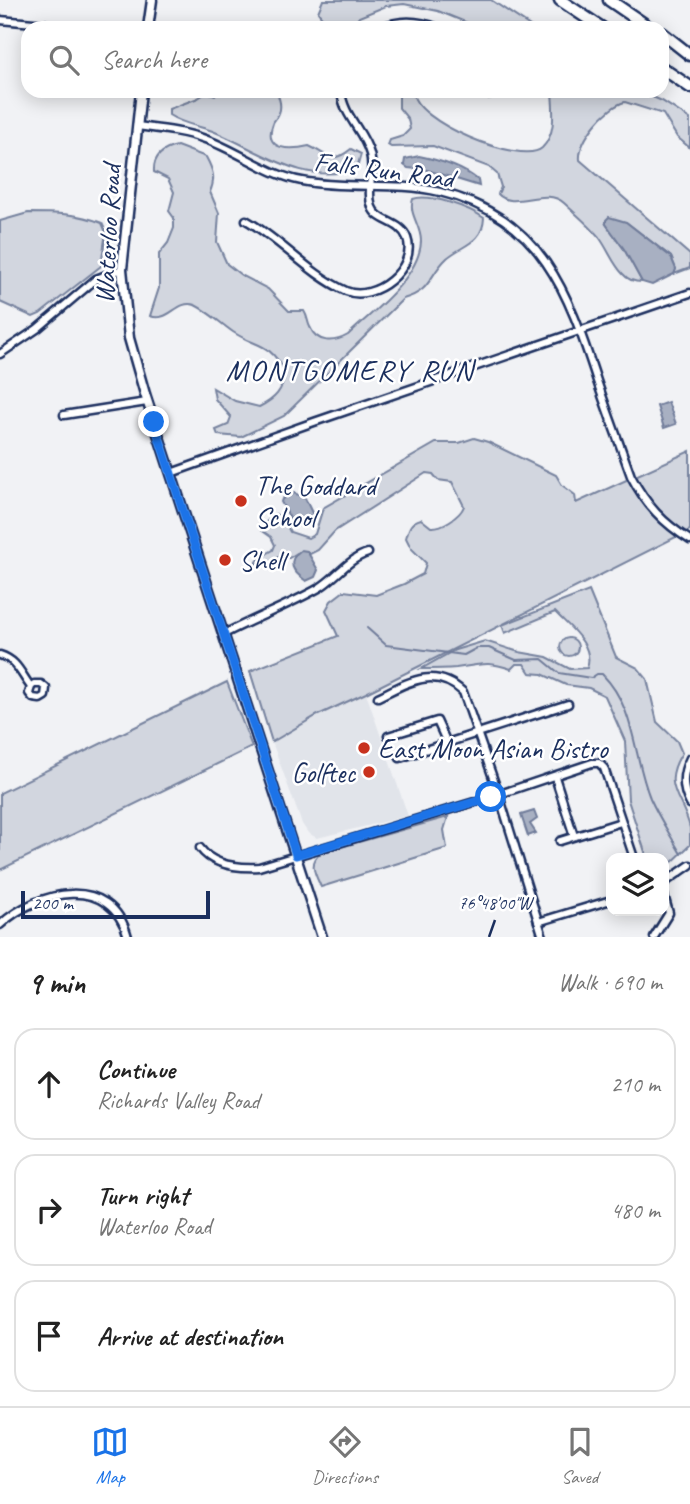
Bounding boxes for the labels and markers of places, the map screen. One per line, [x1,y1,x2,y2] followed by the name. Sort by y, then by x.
[255,468,380,535] place label: The Goddard School
[233,493,249,509] marker: The Goddard School
[239,543,290,578] place label: Shell
[217,552,233,568] marker: Shell
[378,731,610,766] place label: East Moon Asian Bistro
[356,740,372,756] marker: East Moon Asian Bistro
[292,755,356,790] place label: Golftec
[361,764,377,780] marker: Golftec

